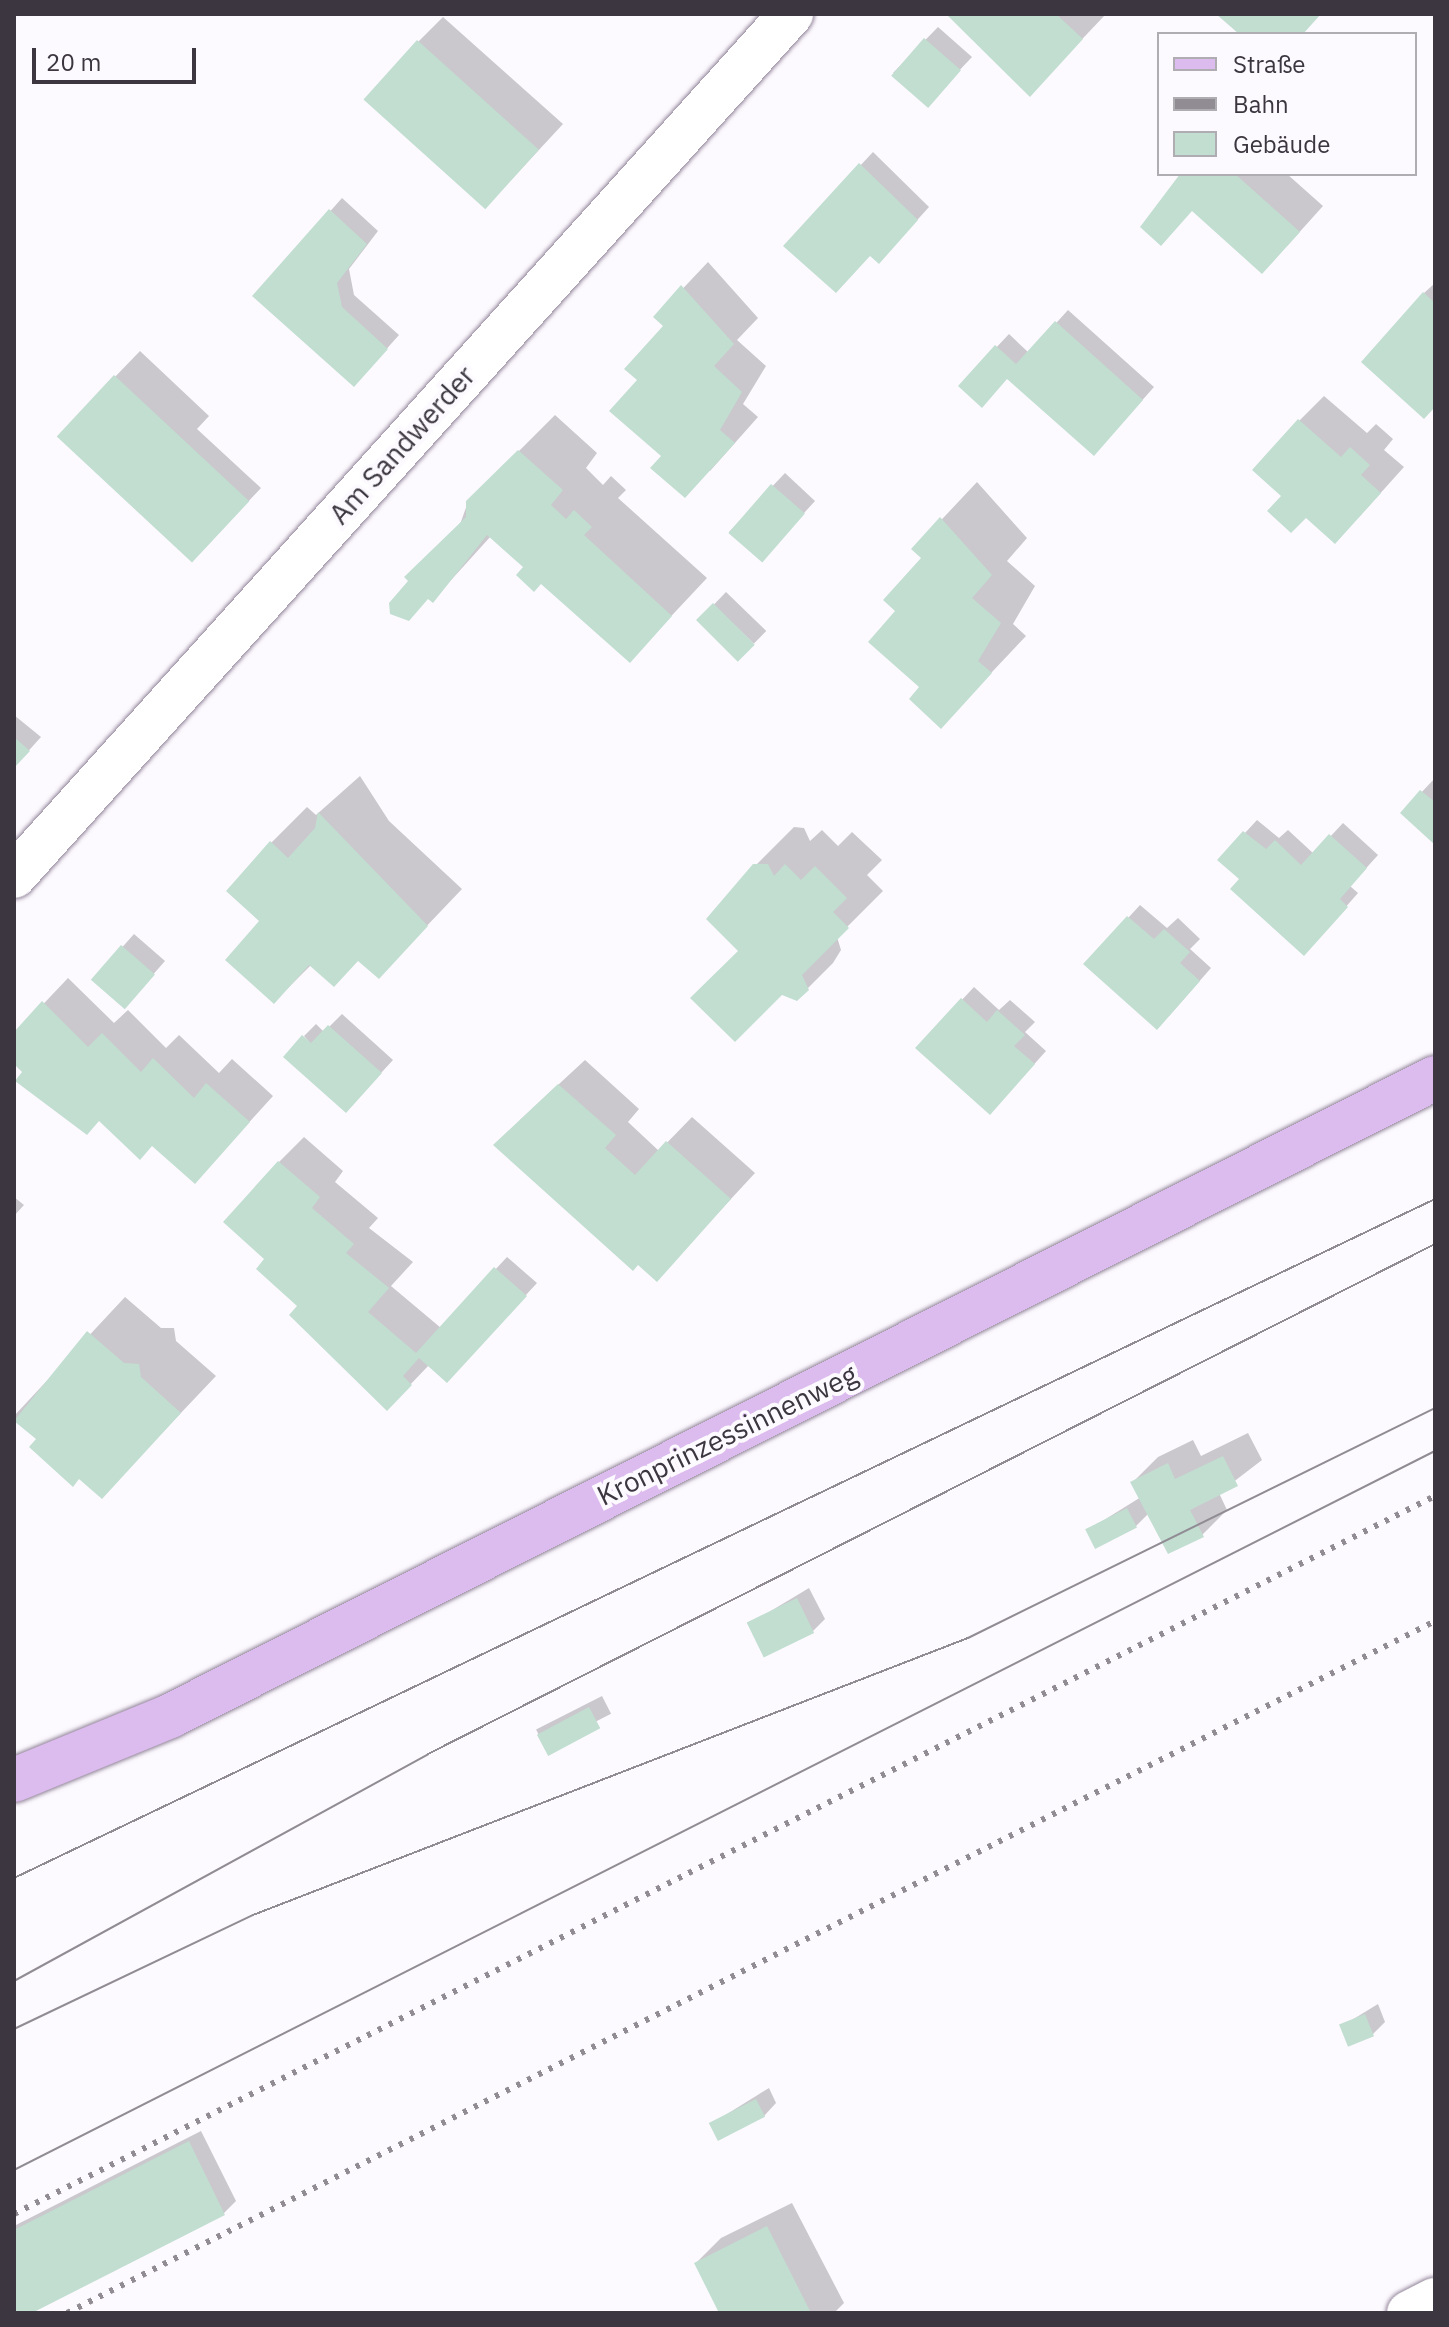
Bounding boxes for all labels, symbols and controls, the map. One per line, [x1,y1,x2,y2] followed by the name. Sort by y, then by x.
[36,32,200,82] scale bar
[1157,32,1417,176] legend
[46,46,101,78] text: 20 m
[1233,48,1305,80] text: Straße
[1233,88,1289,120] text: Bahn
[1233,128,1330,160] text: Gebäude
[322,359,482,531] street label: Am Sandwerder
[591,1357,863,1513] street label: Kronprinzessinnenweg

